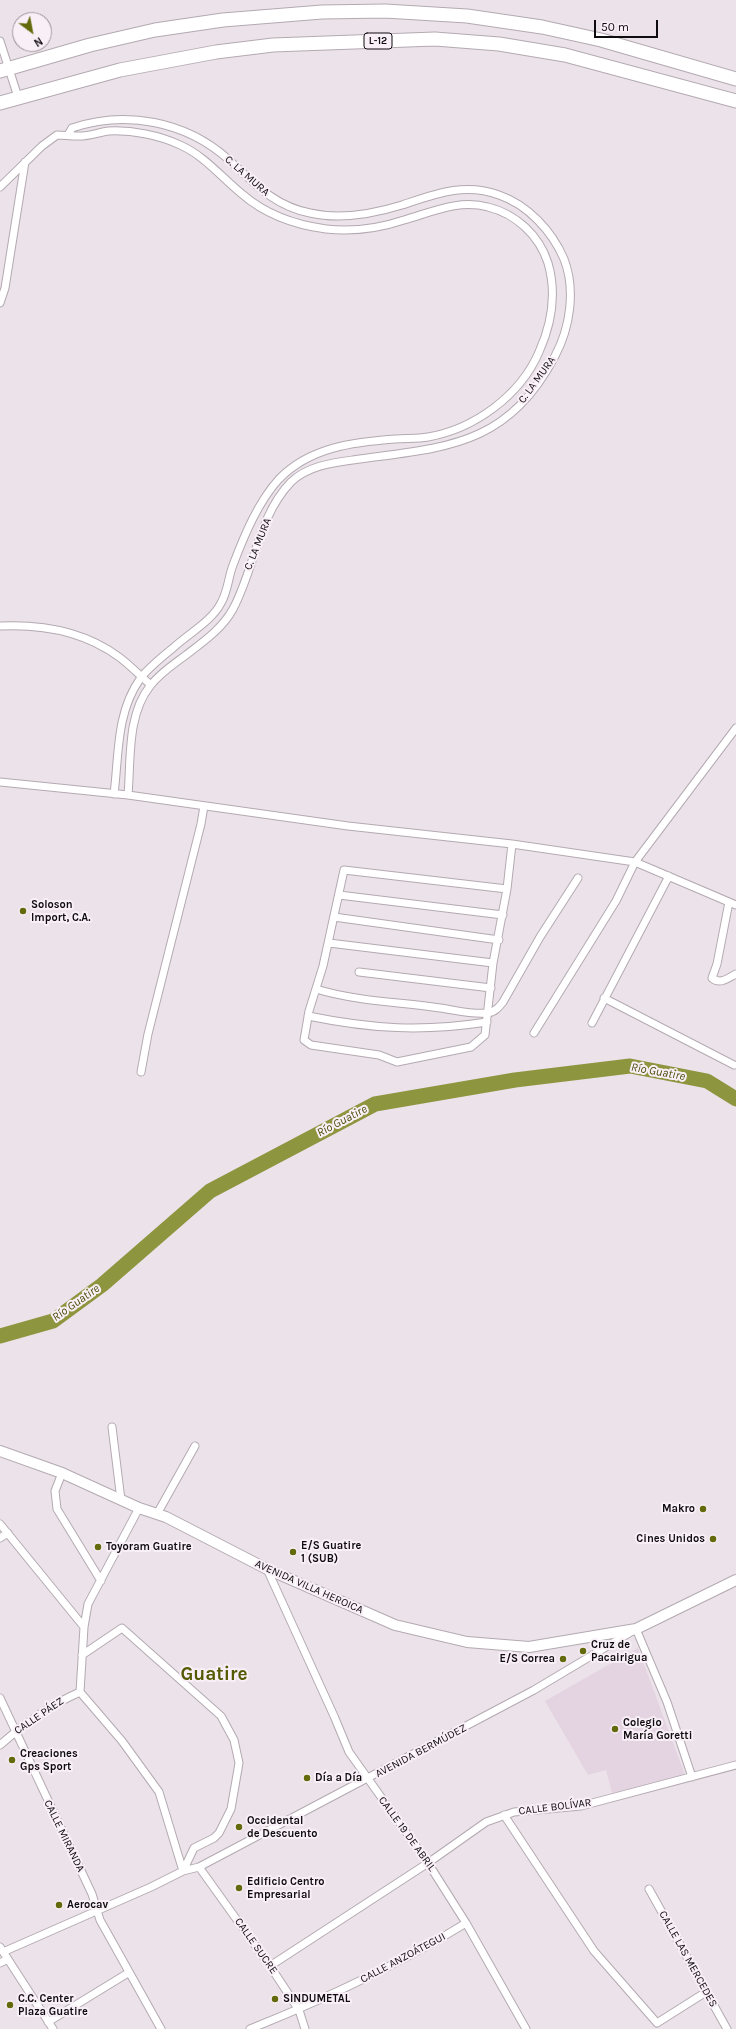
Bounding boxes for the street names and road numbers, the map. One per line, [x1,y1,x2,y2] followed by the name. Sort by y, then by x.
[364,33,392,49] road number: L-12
[222,153,272,199] street label: C. LA MURA
[516,354,558,406] street label: C. LA MURA
[242,516,274,572] street label: C. LA MURA
[253,1557,365,1617] street label: AVENIDA VILLA HEROICA
[12,1695,66,1737] street label: CALLE PÁEZ
[373,1721,469,1781] street label: AVENIDA BERMÚDEZ
[376,1794,438,1874] street label: CALLE 19 DE ABRIL
[518,1796,592,1818] street label: CALLE BOLÍVAR
[41,1798,87,1874] street label: CALLE MIRANDA
[656,1909,720,2009] street label: CALLE LAS MERCEDES
[232,1915,280,1977] street label: CALLE SUCRE
[358,1930,448,1986] street label: CALLE ANZOÁTEGUI

